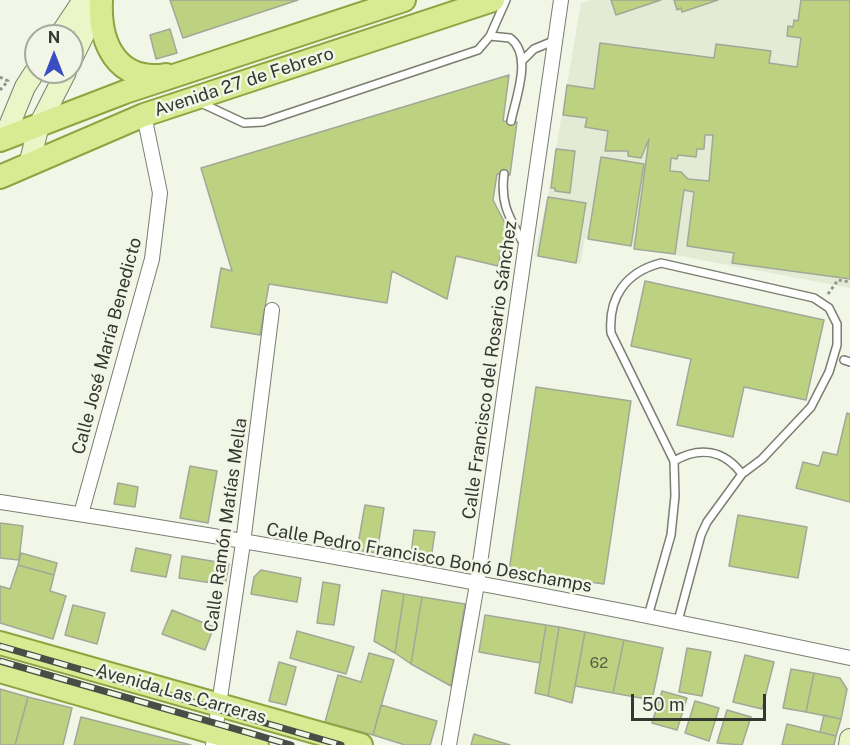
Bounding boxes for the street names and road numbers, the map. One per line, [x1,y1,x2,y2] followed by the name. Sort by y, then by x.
[152,43,336,121] street label: Avenida 27 de Febrero
[458,219,522,521] street label: Calle Francisco del Rosario Sánchez
[68,235,146,457] street label: Calle José María Benedicto
[200,416,252,634] street label: Calle Ramón Matías Mella
[264,519,594,597] street label: Calle Pedro Francisco Bonó Deschamps
[93,659,269,729] street label: Avenida Las Carreras

